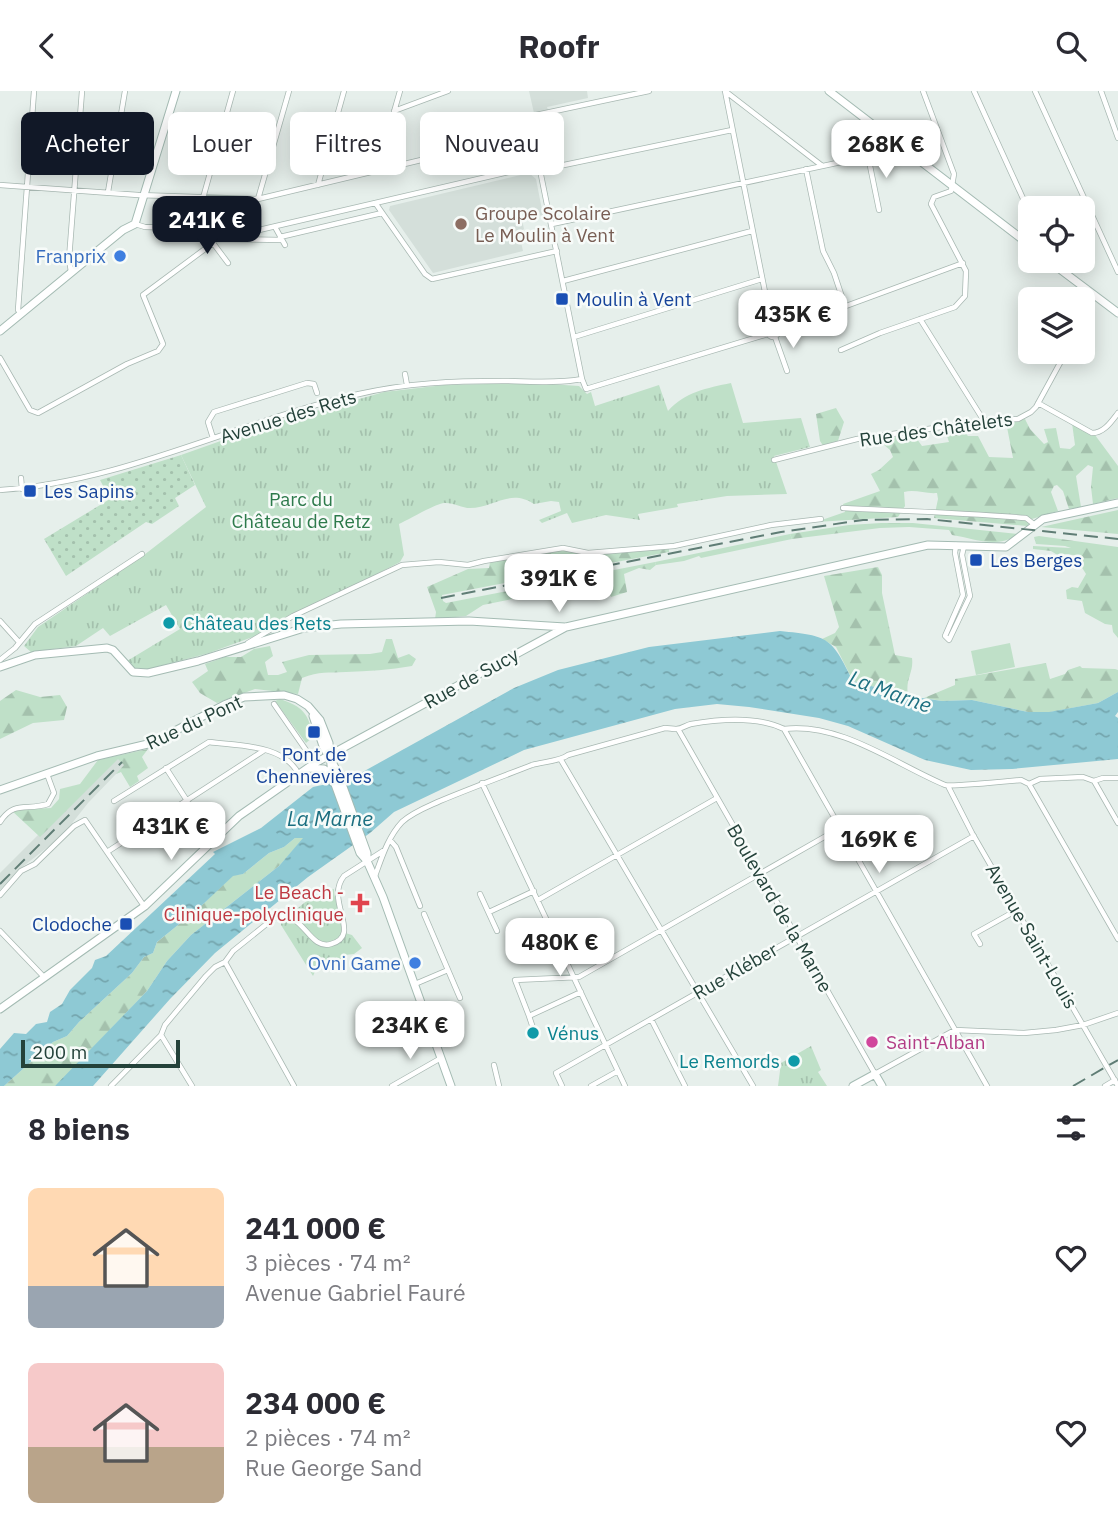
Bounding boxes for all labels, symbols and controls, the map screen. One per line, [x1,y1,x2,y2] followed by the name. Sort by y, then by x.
[518,25,600,67] text: Roofr
[28,27,66,65] icon: back
[1052,27,1090,65] icon: search
[21,112,154,175] chip: Acheter
[168,112,276,175] chip: Louer
[290,112,406,175] chip: Filtres
[420,112,564,175] chip: Nouveau
[829,120,943,180] pin: 268K €
[847,128,925,158] text: 268K €
[1018,196,1095,364] map controls
[1018,196,1095,273] button: locate
[150,197,264,256] pin: 241K €
[475,201,615,247] place label: Groupe Scolaire Le Moulin à Vent
[168,204,246,234] text: 241K €
[453,216,469,232] marker: Groupe Scolaire Le Moulin à Vent
[36,244,106,268] place label: Franprix
[112,248,128,264] marker: Franprix
[576,287,692,311] place label: Moulin à Vent
[1018,287,1095,364] button: layers
[554,291,570,307] marker: Moulin à Vent
[736,291,850,350] pin: 435K €
[754,298,832,328] text: 435K €
[217,384,359,448] street label: Avenue des Rets
[858,406,1014,452] street label: Rue des Châtelets
[44,479,135,503] place label: Les Sapins
[22,483,38,499] marker: Les Sapins
[232,487,371,533] park label: Parc du Château de Retz
[990,548,1082,572] place label: Les Berges
[968,552,984,568] marker: Les Berges
[502,554,616,614] pin: 391K €
[520,562,598,592] text: 391K €
[183,611,332,635] place label: Château des Rets
[161,615,177,631] marker: Château des Rets
[419,642,523,714] street label: Rue de Sucy
[845,663,936,719] water label: La Marne
[142,689,246,755] street label: Rue du Pont
[306,724,322,740] marker: Pont de Chennevières
[256,742,372,788] place label: Pont de Chennevières
[114,803,228,862] pin: 431K €
[287,804,373,832] water label: La Marne
[132,810,210,840] text: 431K €
[822,815,936,875] pin: 169K €
[722,820,838,996] street label: Boulevard de la Marne
[840,823,918,853] text: 169K €
[981,859,1083,1013] street label: Avenue Saint-Louis
[163,880,344,926] place label: Le Beach - Clinique-polyclinique
[350,893,370,913] marker: Le Beach - Clinique-polyclinique
[32,912,112,936] place label: Clodoche
[118,916,134,932] marker: Clodoche
[503,919,617,978] pin: 480K €
[521,926,599,956] text: 480K €
[688,937,782,1005] street label: Rue Kléber
[308,951,401,975] place label: Ovni Game
[407,955,423,971] marker: Ovni Game
[353,1002,467,1061] pin: 234K €
[371,1009,449,1039] text: 234K €
[547,1021,599,1045] place label: Vénus
[525,1025,541,1041] marker: Vénus
[886,1030,986,1054] place label: Saint-Alban
[864,1034,880,1050] marker: Saint-Alban
[21,1037,180,1069] scale bar
[32,1040,87,1064] text: 200 m
[679,1049,780,1073] place label: Le Remords
[786,1053,802,1069] marker: Le Remords
[28,1109,130,1148] text: 8 biens
[1052,1109,1090,1147] icon: filters
[245,1208,386,1247] text: 241 000 €
[84,1216,168,1300] icon: home
[1052,1239,1090,1277] icon: heart
[245,1247,411,1277] text: 3 pièces · 74 m²
[245,1277,466,1307] text: Avenue Gabriel Fauré
[245,1383,386,1422] text: 234 000 €
[84,1391,168,1475] icon: home
[1052,1414,1090,1452] icon: heart
[245,1422,411,1452] text: 2 pièces · 74 m²
[245,1452,422,1482] text: Rue George Sand

